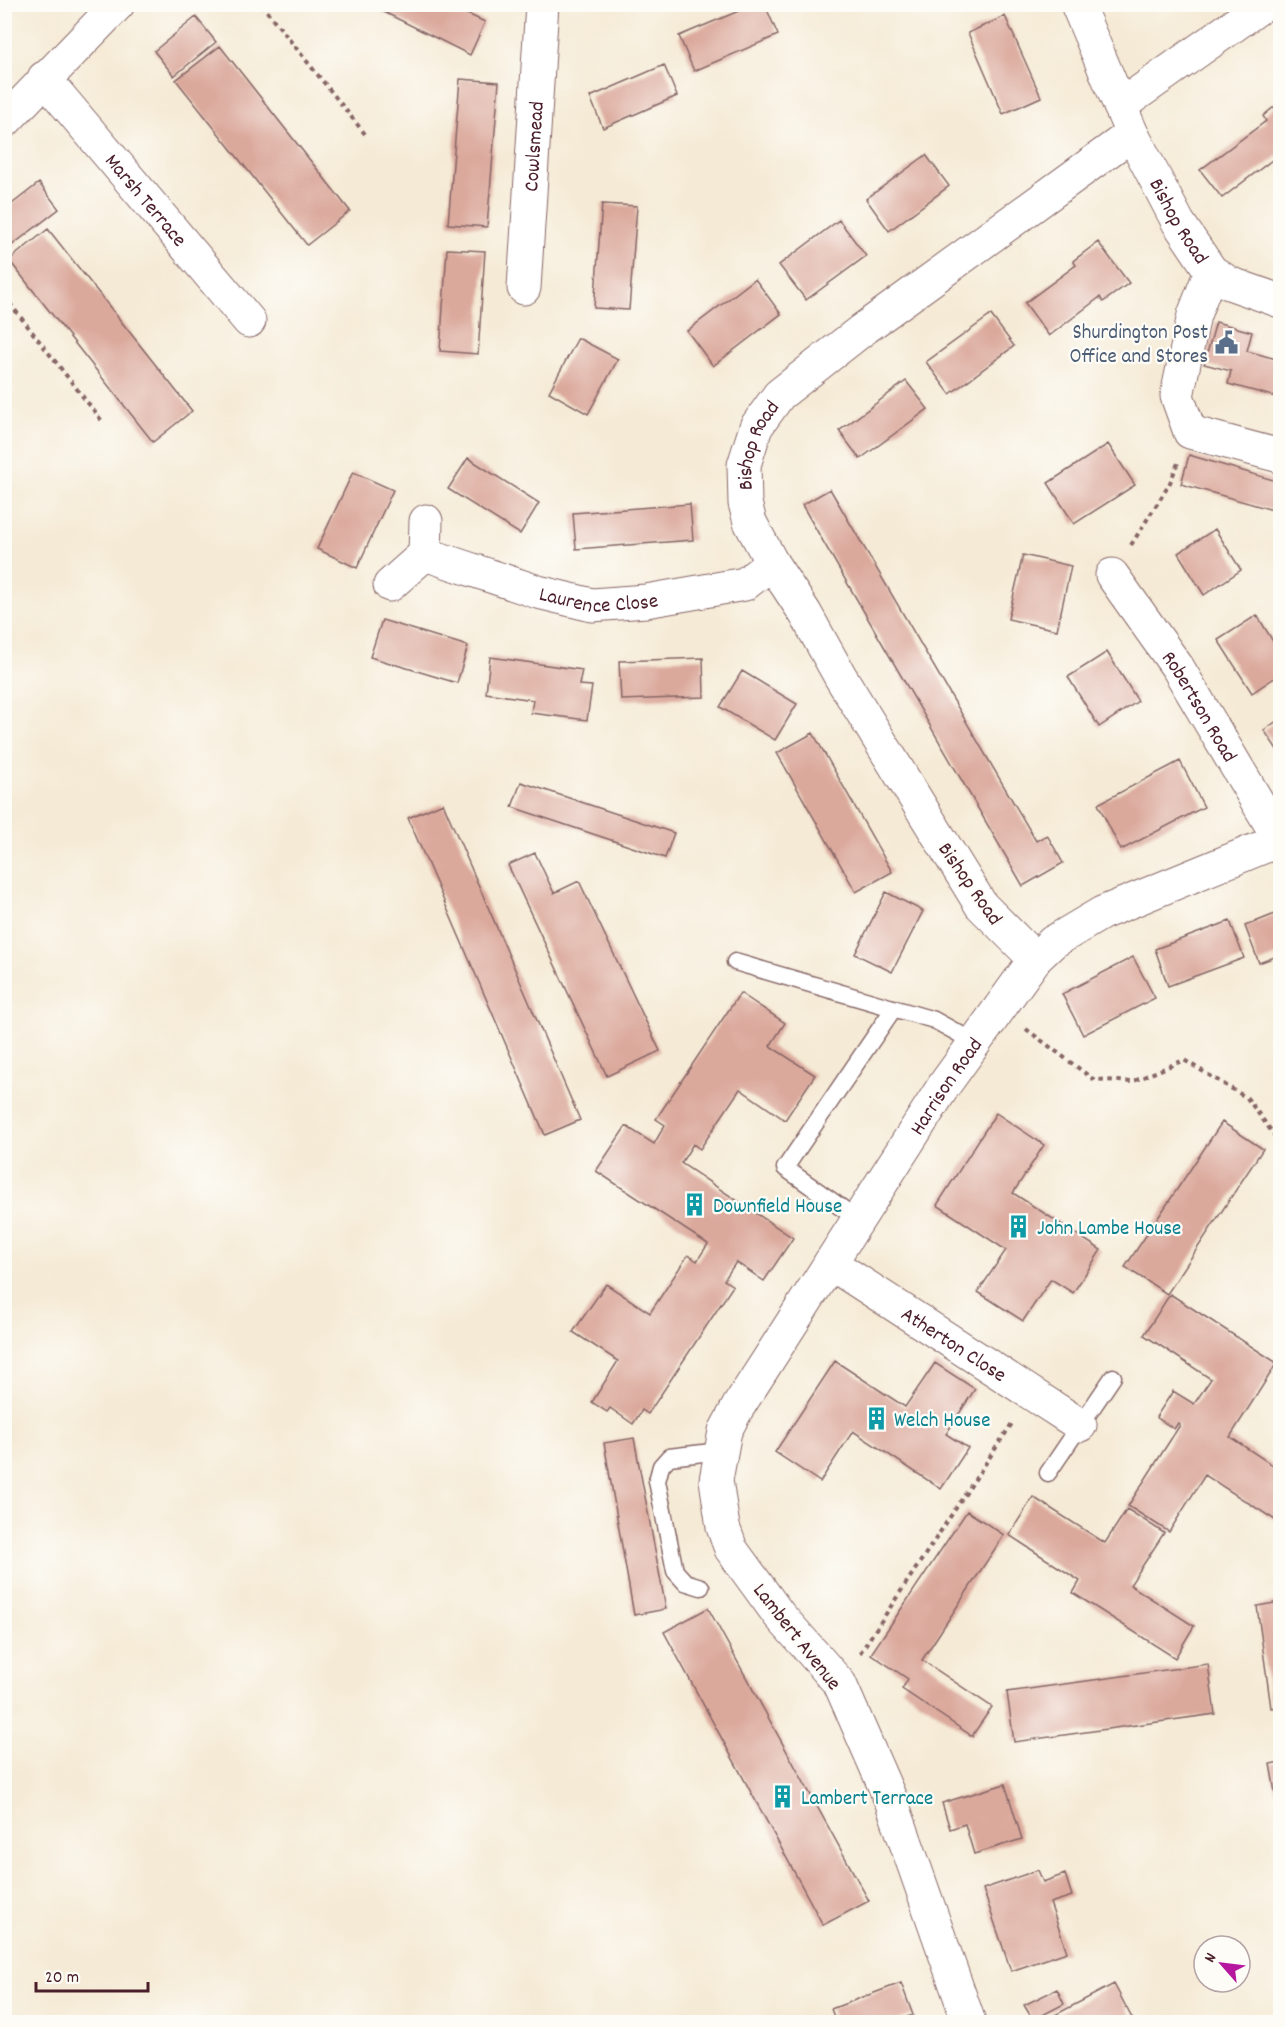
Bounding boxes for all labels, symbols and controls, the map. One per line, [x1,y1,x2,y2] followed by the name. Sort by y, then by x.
[518,100,554,193] street label: Cowlsmead
[96,148,192,255] street label: Marsh Terrace
[1140,174,1214,271] street label: Bishop Road
[1070,319,1208,373] place label: Shurdington Post Office and Stores
[1213,330,1239,356] public building icon: Shurdington Post Office and Stores
[732,395,788,490] street label: Bishop Road
[536,581,661,623] street label: Laurence Close
[1152,646,1243,769] street label: Robertson Road
[929,837,1008,932] street label: Bishop Road
[904,1033,992,1142] street label: Harrison Road
[682,1192,708,1218] building icon: Downfield House
[713,1193,842,1223] place label: Downfield House
[1006,1214,1032,1240] building icon: John Lambe House
[1037,1215,1181,1245] place label: John Lambe House
[894,1301,1011,1391] street label: Atherton Close
[863,1406,889,1432] building icon: Welch House
[894,1407,990,1437] place label: Welch House
[744,1578,847,1698] street label: Lambert Avenue
[770,1784,796,1810] building icon: Lambert Terrace
[801,1785,933,1815] place label: Lambert Terrace
[1192,1934,1252,1994] north arrow
[1199,1949,1223,1967] text: N
[36,1955,148,1993] scale bar
[45,1966,79,1991] text: 20 m

